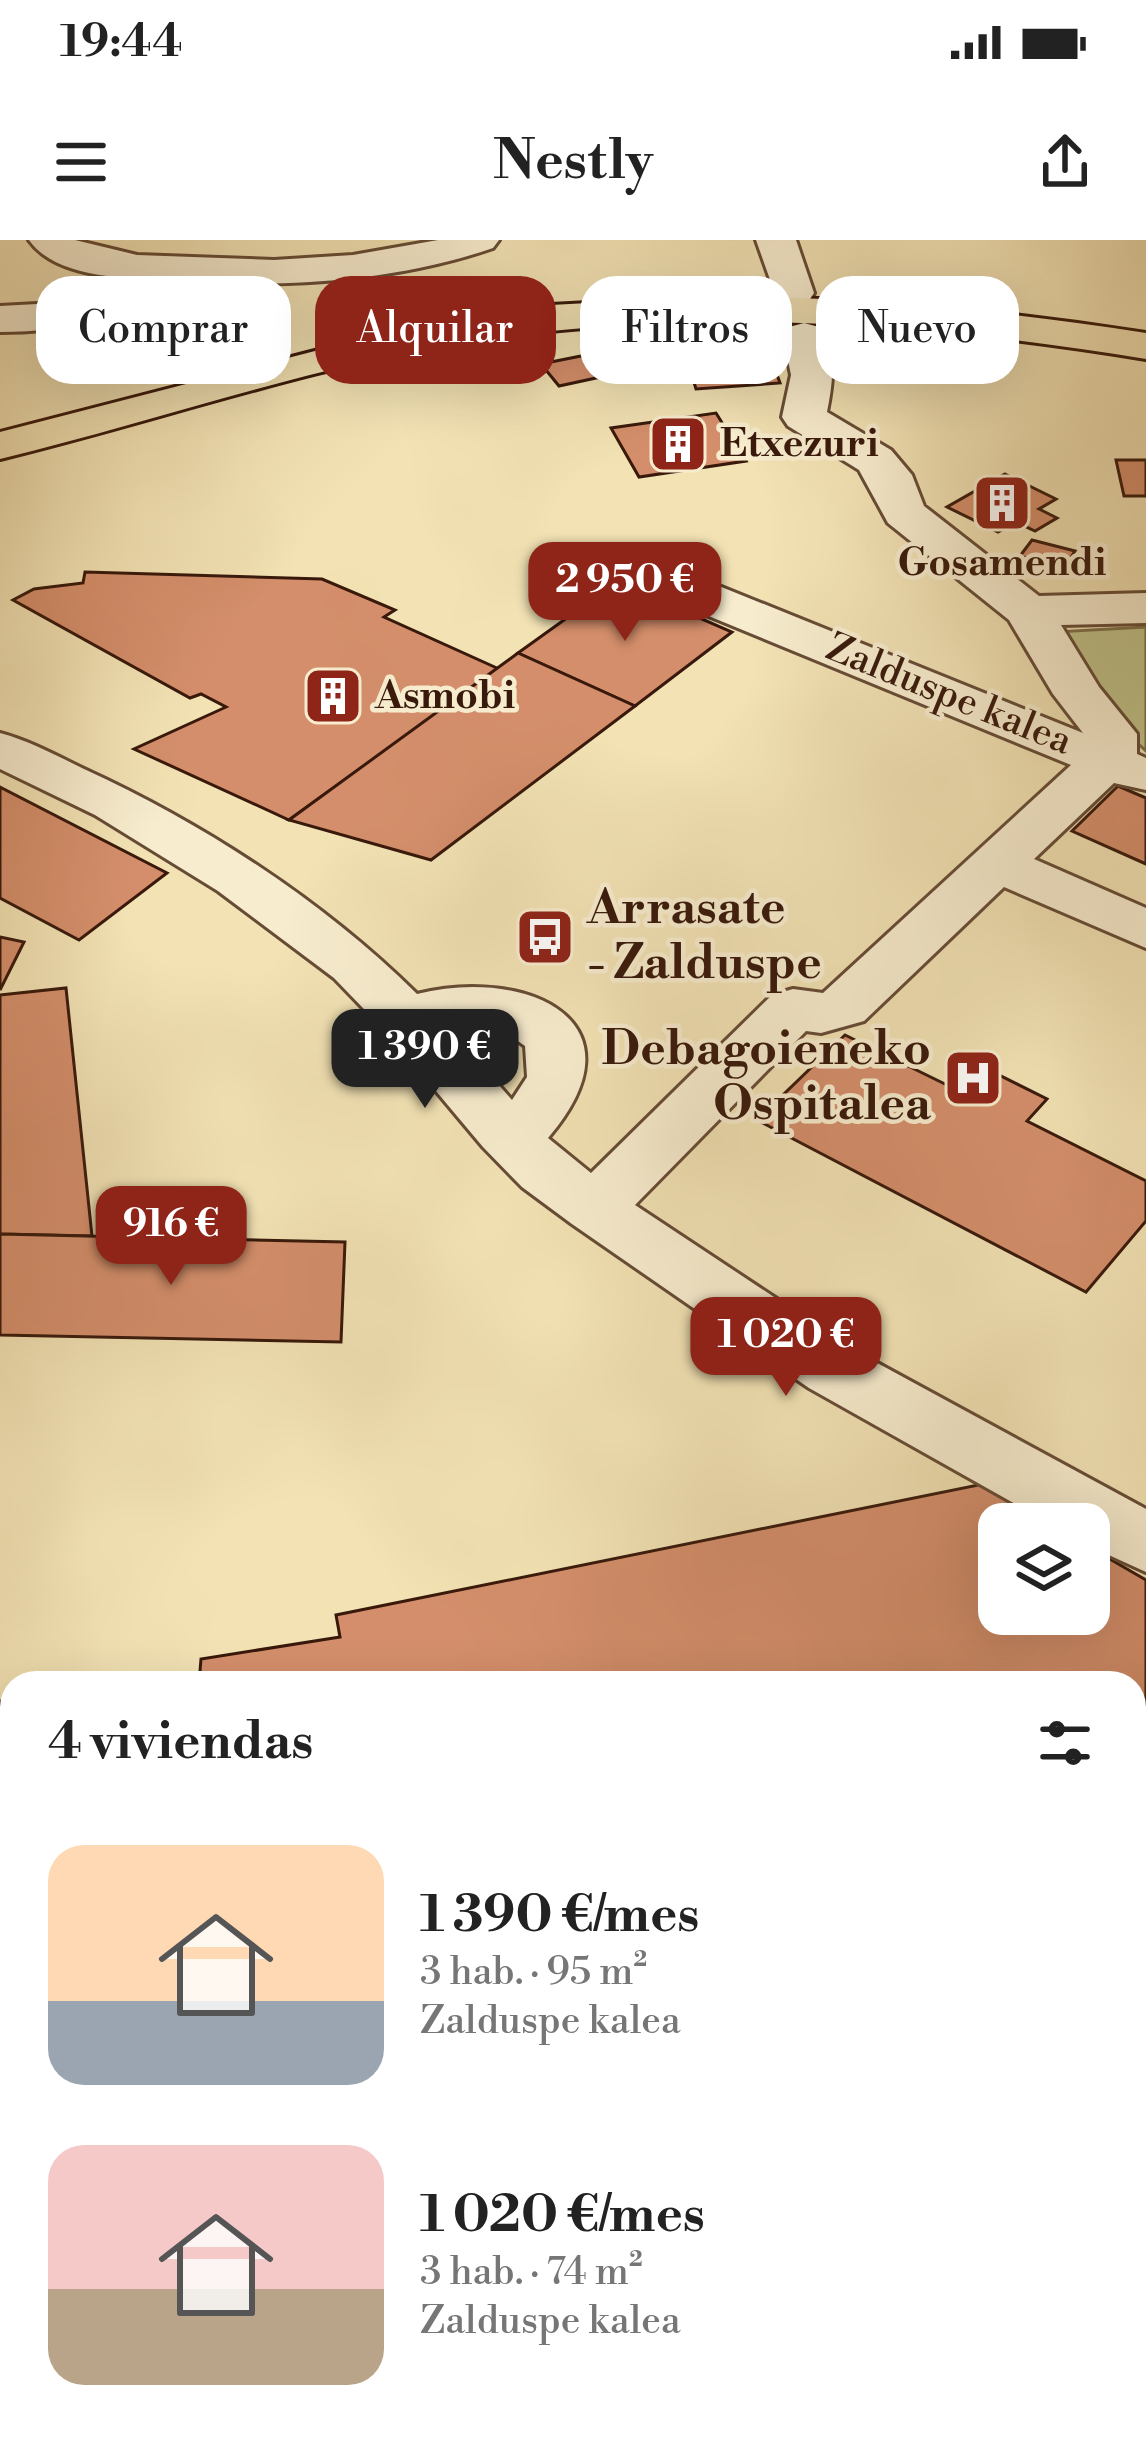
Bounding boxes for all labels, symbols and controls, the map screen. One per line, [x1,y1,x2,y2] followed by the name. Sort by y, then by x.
[60,14,183,71] text: 19:44
[493,128,653,196] text: Nestly
[48,129,114,195] icon: menu
[1032,129,1098,195] icon: share
[36,276,291,384] chip: Comprar
[315,276,556,384] chip: Alquilar
[580,276,792,384] chip: Filtros
[816,276,1019,384] chip: Nuevo
[647,413,709,475] building icon: Etxezuri
[720,420,879,469] place label: Etxezuri
[971,472,1033,534] building icon: Gosamendi
[897,539,1107,588] place label: Gosamendi
[514,542,736,644] pin: 2 950 €
[555,556,695,605] text: 2 950 €
[819,623,1079,767] street label: Zalduspe kalea
[302,665,364,727] building icon: Asmobi
[374,672,515,721] place label: Asmobi
[586,879,822,994] place label: Arrasate - Zalduspe
[514,906,576,968] bus stop icon: Arrasate - Zalduspe
[314,1009,536,1111] pin: 1 390 €
[602,1020,932,1135] place label: Debagoieneko Ospitalea
[359,1023,492,1072] text: 1 390 €
[942,1047,1004,1109] hospital icon: Debagoieneko Ospitalea
[87,1186,255,1288] pin: 916 €
[123,1200,219,1249] text: 916 €
[675,1297,897,1399] pin: 1 020 €
[717,1311,855,1360] text: 1 020 €
[978,1503,1110,1635] map controls
[978,1503,1110,1635] button: layers
[1032,1710,1098,1776] icon: filters
[48,1711,313,1775] text: 4 viviendas
[420,1884,699,1948] text: 1 390 €/mes
[144,1893,288,2037] icon: home
[420,1948,647,1997] text: 3 hab. · 95 m²
[420,1997,681,2046] text: Zalduspe kalea
[420,2184,705,2248] text: 1 020 €/mes
[144,2193,288,2337] icon: home
[420,2248,643,2297] text: 3 hab. · 74 m²
[420,2297,681,2346] text: Zalduspe kalea

